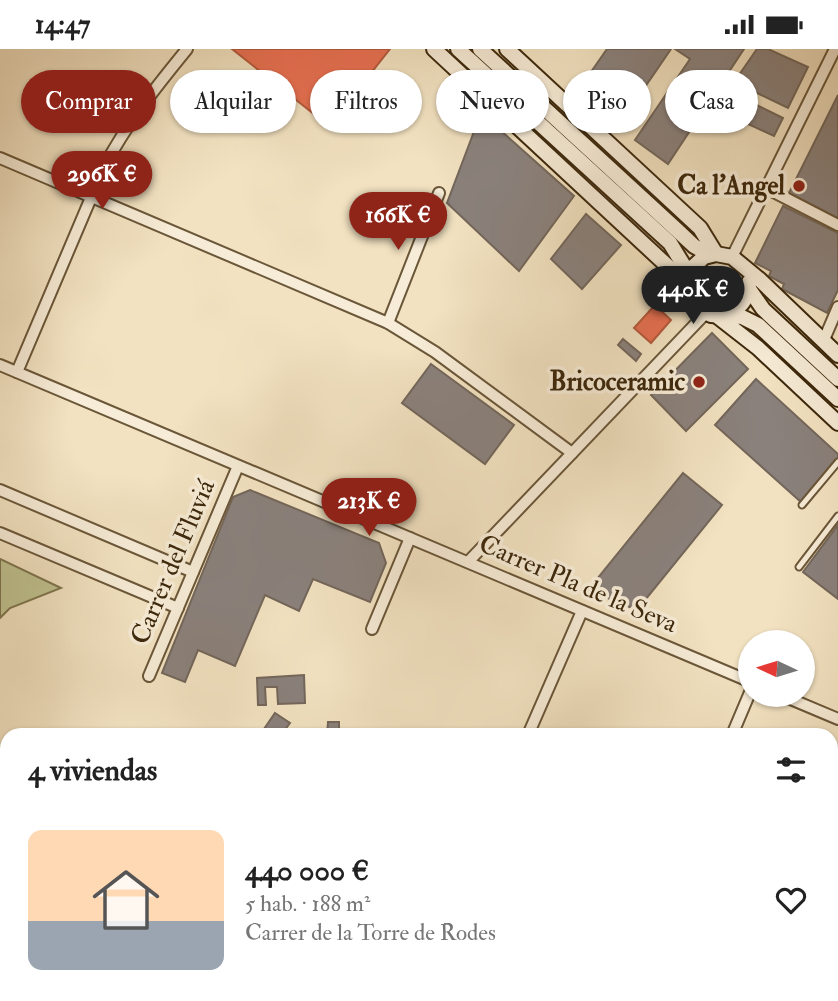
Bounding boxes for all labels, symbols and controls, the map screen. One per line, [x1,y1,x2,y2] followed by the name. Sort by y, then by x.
[35,9,90,41] text: 14:47
[21,70,156,133] chip: Comprar
[170,70,296,133] chip: Alquilar
[310,70,422,133] chip: Filtros
[436,70,549,133] chip: Nuevo
[563,70,651,133] chip: Piso
[665,70,758,133] chip: Casa
[45,151,159,211] pin: 296K €
[67,159,137,188] text: 296K €
[677,170,785,203] place label: Ca l'Angel
[791,178,807,194] marker: Ca l'Angel
[341,193,455,252] pin: 166K €
[365,200,431,229] text: 166K €
[636,267,750,326] pin: 440K €
[658,274,728,303] text: 440K €
[550,366,686,398] place label: Bricoceramic
[691,374,707,390] marker: Bricoceramic
[124,475,222,649] street label: Carrer del Fluviá
[312,479,426,538] pin: 213K €
[337,486,401,515] text: 213K €
[474,528,682,640] street label: Carrer Pla de la Seva
[738,630,816,707] north arrow
[738,630,815,707] map controls
[772,751,810,789] icon: filters
[28,752,157,789] text: 4 viviendas
[245,852,369,889] text: 440 000 €
[84,858,168,942] icon: home
[772,881,810,919] icon: heart
[245,889,370,918] text: 5 hab. · 188 m²
[245,918,496,947] text: Carrer de la Torre de Rodes

